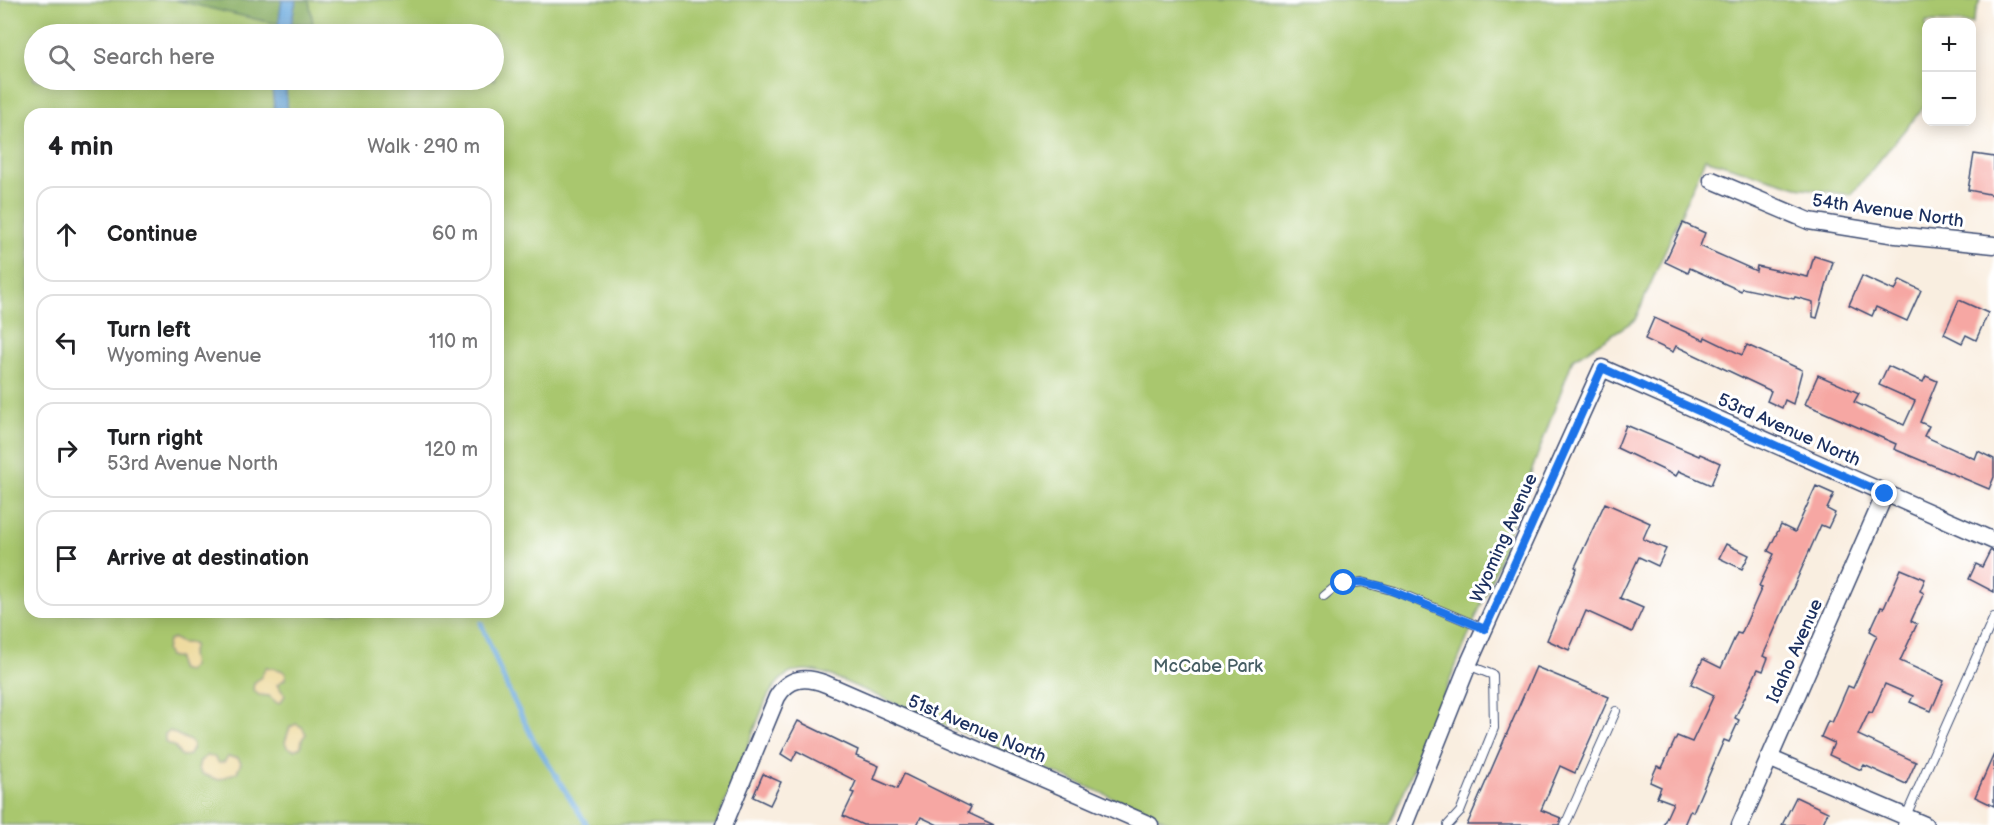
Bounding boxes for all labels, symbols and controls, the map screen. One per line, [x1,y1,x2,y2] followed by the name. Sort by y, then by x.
[1922,18,1976,126] map controls
[1922,18,1976,72] button: +
[24,24,504,90] search box
[45,41,78,74] icon: search
[93,44,215,71] text: Search here
[1922,72,1976,126] button: −
[48,132,113,163] text: 4 min
[367,135,480,159] text: Walk · 290 m
[1811,190,1965,232] street label: 54th Avenue North
[50,218,83,251] icon: ahead
[107,221,197,248] text: Continue
[432,222,478,246] text: 60 m
[107,317,191,344] text: Turn left
[50,326,83,359] icon: left
[429,330,478,354] text: 110 m
[107,344,261,368] text: Wyoming Avenue
[1714,389,1864,471] street label: 53rd Avenue North
[107,425,203,452] text: Turn right
[50,434,83,467] icon: right
[425,438,478,462] text: 120 m
[107,452,278,476] text: 53rd Avenue North
[1466,470,1542,606] street label: Wyoming Avenue
[1871,480,1897,506] route end
[50,542,83,575] icon: arrive
[107,545,309,572] text: Arrive at destination
[1330,569,1356,595] route start
[1763,595,1827,706] street label: Idaho Avenue
[1153,656,1263,677] park label: McCabe Park
[905,690,1049,768] street label: 51st Avenue North

